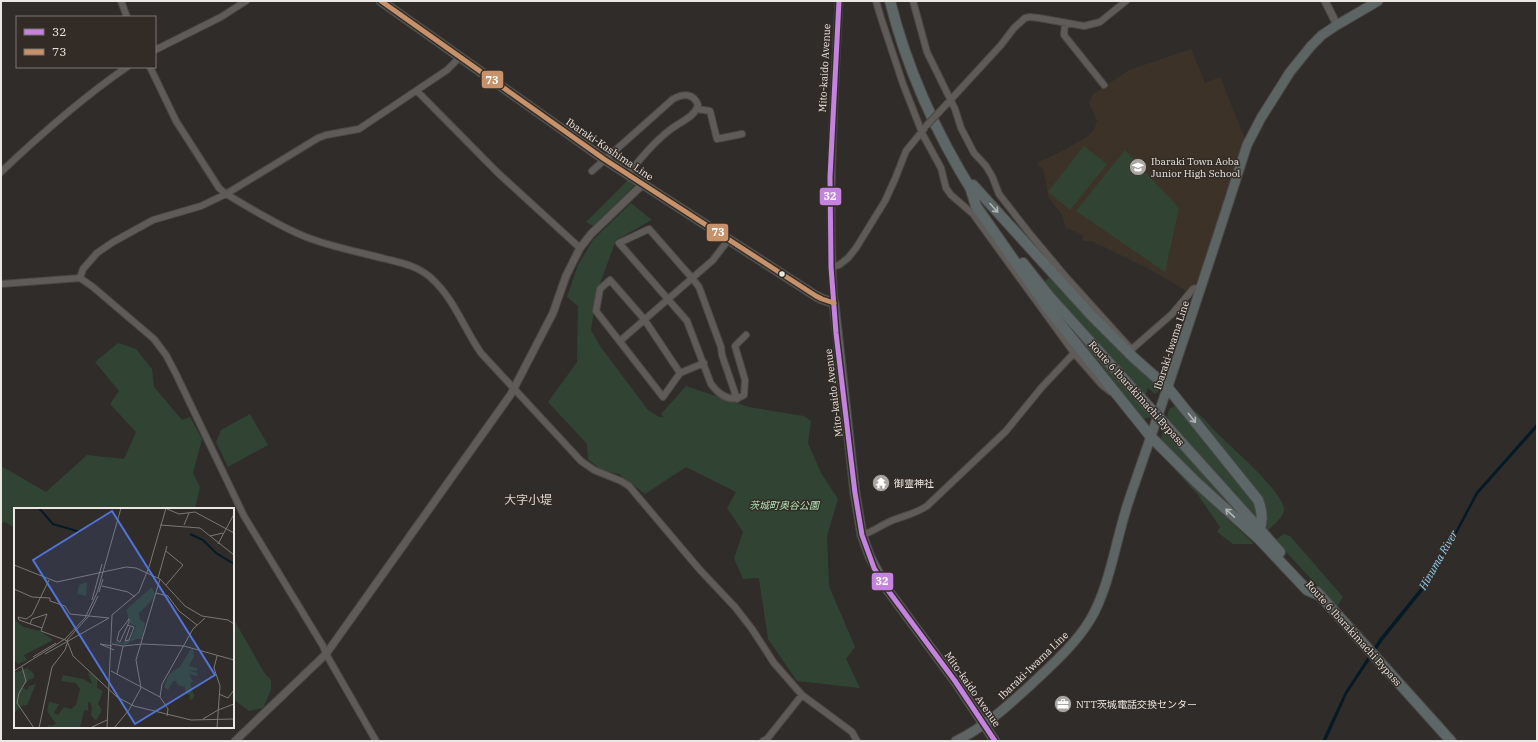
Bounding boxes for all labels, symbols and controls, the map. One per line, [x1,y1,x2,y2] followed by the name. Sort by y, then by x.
[16,16,156,68] legend
[816,23,833,113] street label: Mito-kaido Avenue
[52,24,66,39] text: 32
[52,44,66,59] text: 73
[481,70,504,89] line badge: 73
[485,73,499,87] text: 73
[564,115,656,183] street label: Ibaraki-Kashima Line
[1151,155,1240,180] place label: Ibaraki Town Aoba Junior High School
[1128,157,1148,177] school or university icon: Ibaraki Town Aoba Junior High School
[819,187,842,206] line badge: 32
[823,189,837,203] text: 32
[989,202,998,213] one-way arrow
[706,223,729,242] line badge: 73
[711,225,725,239] text: 73
[777,269,787,279] unlabelled marker
[1151,299,1192,391] street label: Ibaraki-Iwama Line
[1086,338,1187,449] street label: Route 6 Ibarakimachi Bypass
[822,348,845,438] street label: Mito-kaido Avenue
[1188,413,1197,424] one-way arrow
[871,473,891,493] temple icon: 御霊神社
[894,477,934,490] place label: 御霊神社
[504,492,552,507] district label: 大字小堤
[749,499,821,512] park label: 茨城町奥谷公園
[14,508,234,728] inset map
[1226,509,1236,518] one-way arrow
[1415,527,1461,593] water label: Hinuma River
[871,572,894,591] line badge: 32
[875,574,889,588] text: 32
[1303,578,1404,689] street label: Route 6 Ibarakimachi Bypass
[996,629,1071,702] street label: Ibaraki-Iwama Line
[942,649,1003,729] street label: Mito-kaido Avenue
[1053,694,1073,714] office icon: NTT茨城電話交換センター
[1076,698,1197,711] place label: NTT茨城電話交換センター

